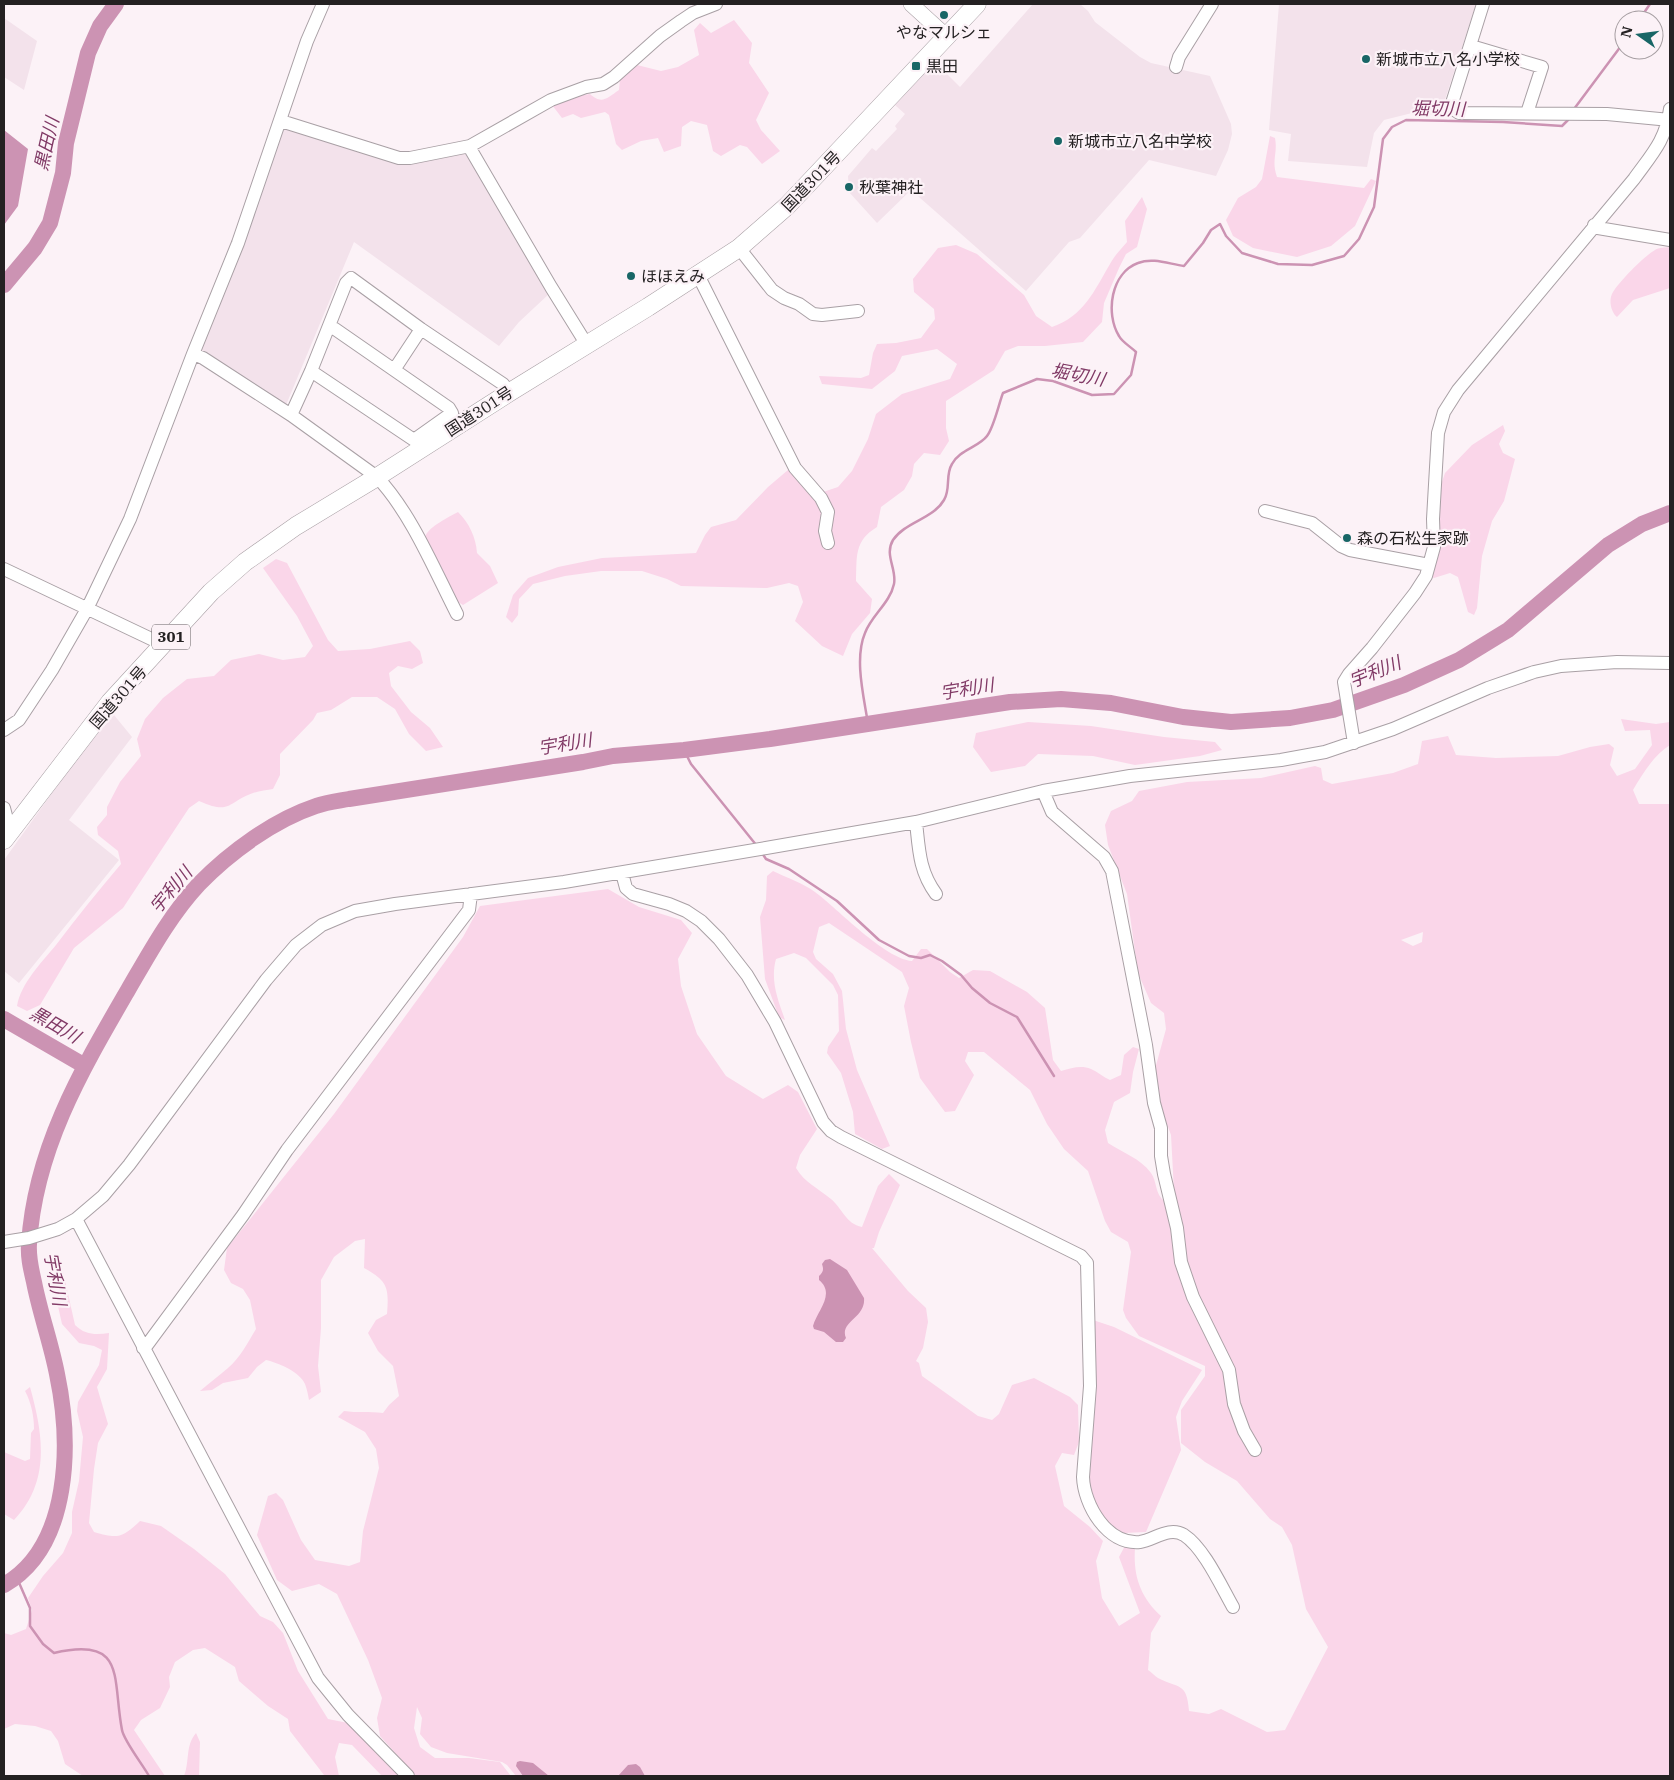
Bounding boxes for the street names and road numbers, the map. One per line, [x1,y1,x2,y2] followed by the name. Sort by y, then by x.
[777,146,845,216] street label: 国道301号
[441,382,517,440] street label: 国道301号
[152,624,190,650] road number: 301
[85,661,151,733] street label: 国道301号

